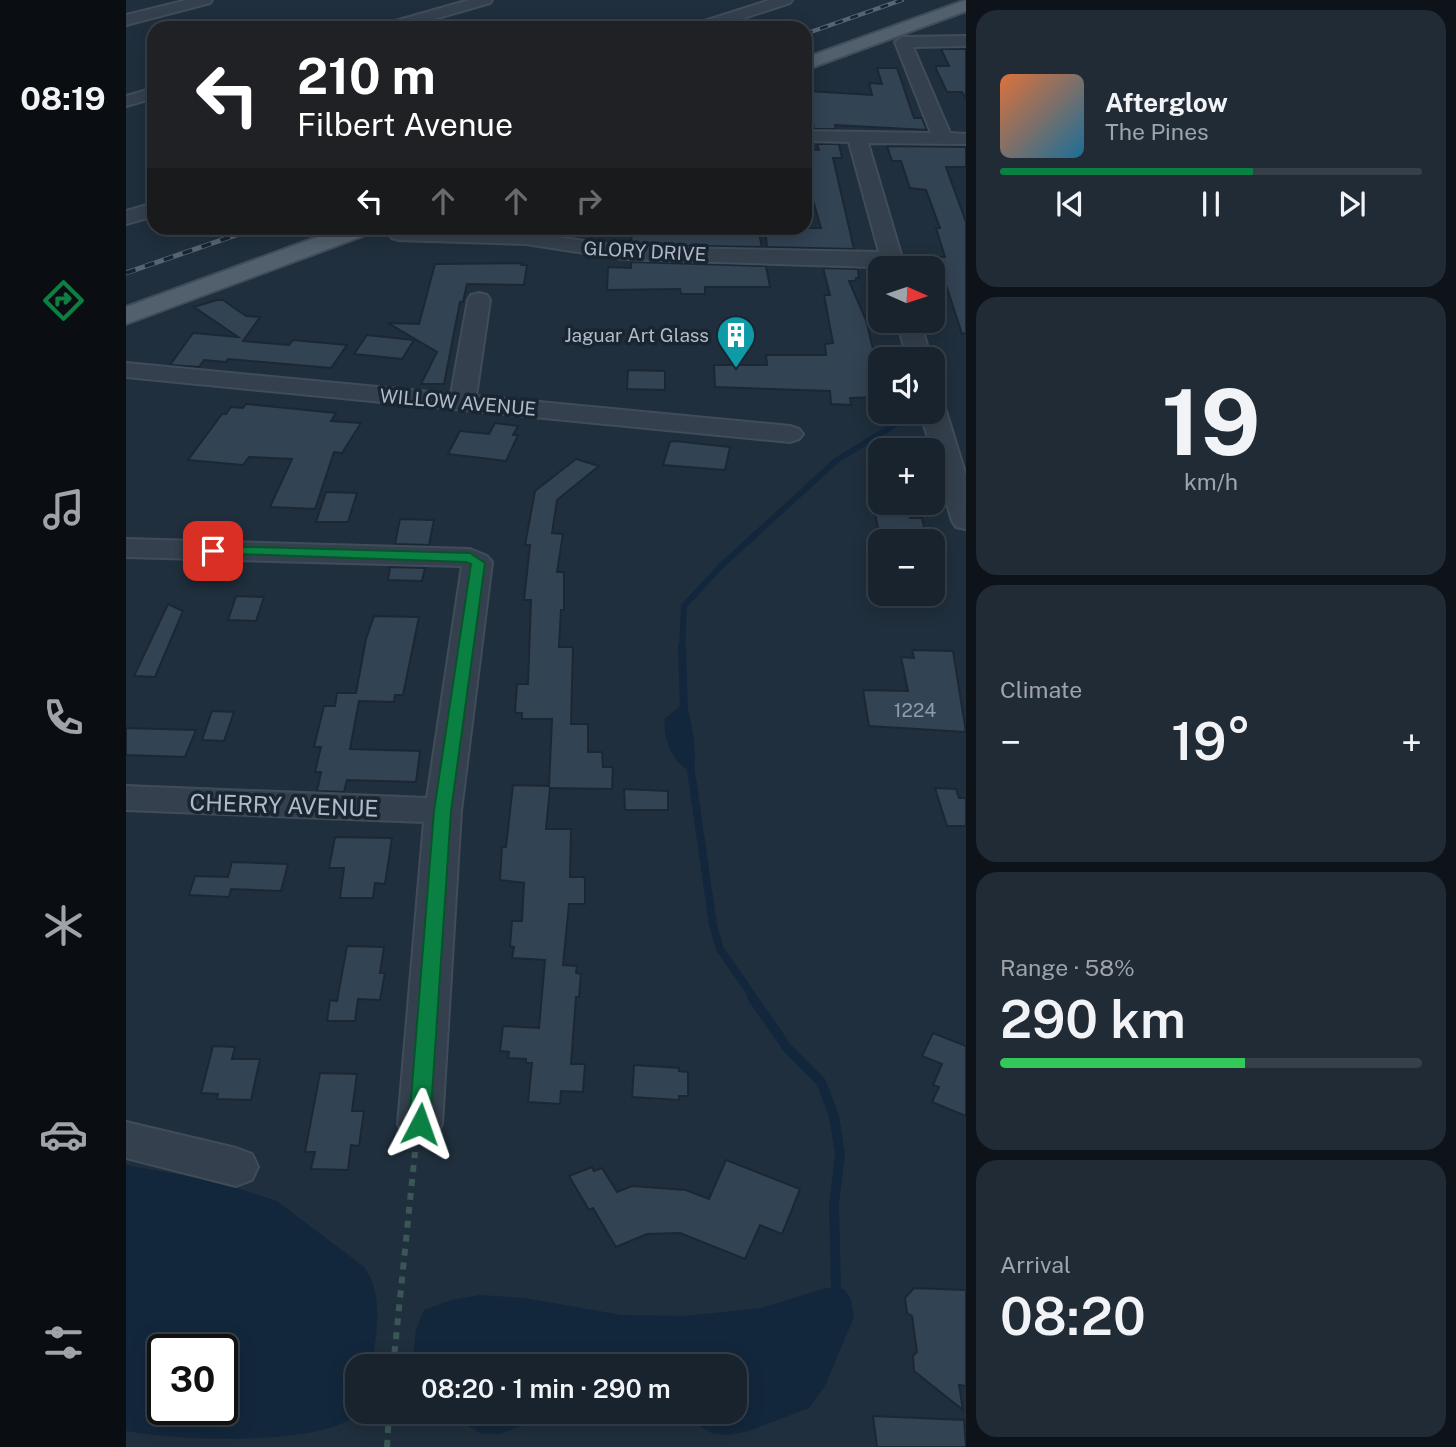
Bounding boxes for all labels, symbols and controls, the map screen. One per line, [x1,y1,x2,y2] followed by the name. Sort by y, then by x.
[297,47,436,105] text: 210 m
[182,49,273,140] icon: left
[20,80,106,117] text: 08:19
[1105,87,1228,118] text: Afterglow
[297,106,513,143] text: Filbert Avenue
[1105,118,1209,145] text: The Pines
[351,182,389,220] icon: left
[424,182,462,220] icon: ahead
[497,182,535,220] icon: ahead
[570,182,608,220] icon: right
[1051,185,1089,223] icon: previous
[1192,185,1230,223] icon: pause
[1333,185,1371,223] icon: next
[583,237,707,265] street label: GLORY DRIVE
[868,256,945,332] north arrow
[868,256,945,606] map controls
[39,276,88,325] icon: directions
[715,314,757,369] building icon: Jaguar Art Glass
[564,324,709,346] place label: Jaguar Art Glass
[868,347,945,424] button: sound
[1162,369,1260,475] text: 19
[379,384,537,420] street label: WILLOW AVENUE
[868,438,945,515] button: +
[1184,468,1238,495] text: km/h
[39,485,88,534] icon: music
[183,521,243,581] pin
[868,529,945,606] button: −
[194,532,232,570] icon: arrive
[1000,676,1082,703] text: Climate
[39,693,88,742] icon: phone
[894,699,936,721] house number: 1224
[1171,711,1251,772] text: 19°
[1000,720,1021,765] text: −
[1401,720,1422,765] text: +
[189,788,379,822] street label: CHERRY AVENUE
[39,901,88,950] icon: climate
[1000,954,1135,981] text: Range · 58%
[1000,989,1186,1050] text: 290 km
[383,1087,457,1161] position arrow
[39,1110,88,1159] icon: car
[1000,1251,1071,1278] text: Arrival
[1000,1286,1146,1347] text: 08:20
[39,1318,88,1367] icon: filters
[147,1334,238,1425] speed limit sign: 30
[421,1373,671,1404] text: 08:20 · 1 min · 290 m

